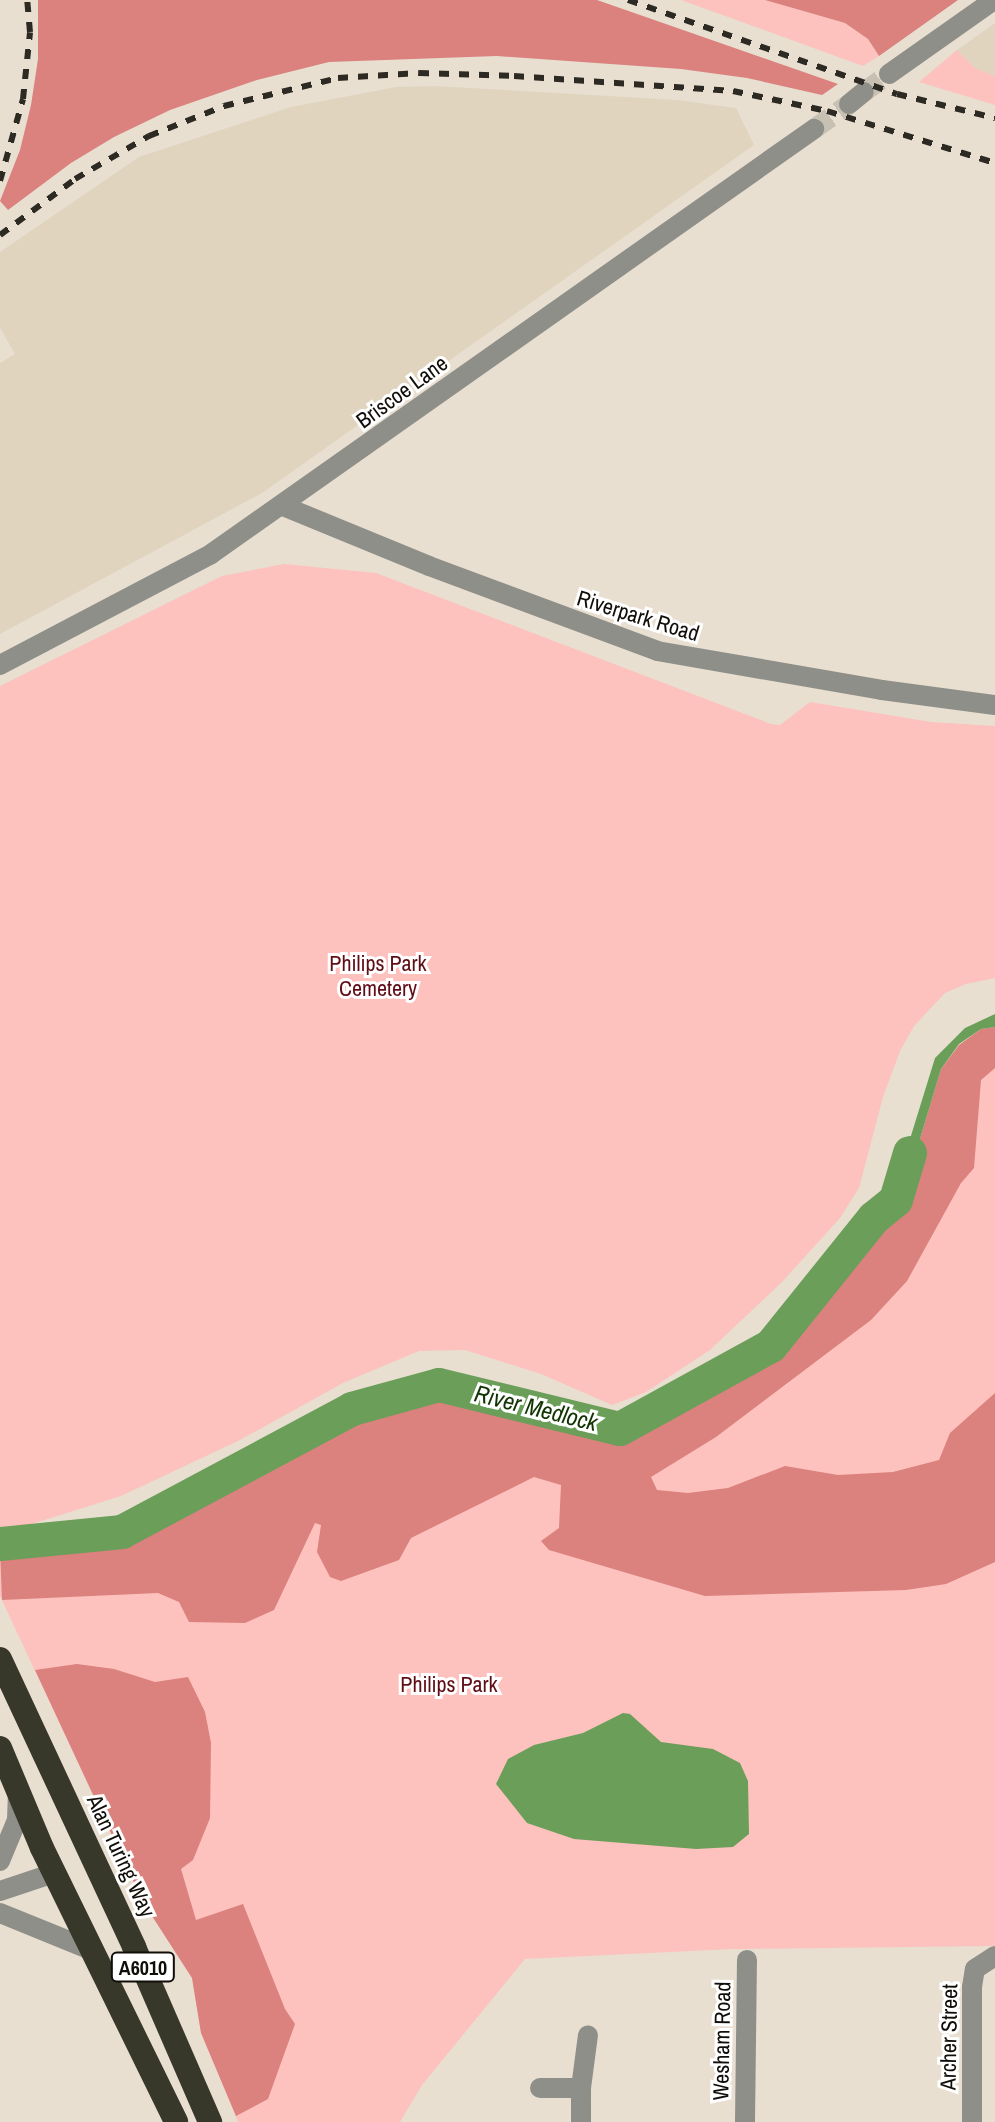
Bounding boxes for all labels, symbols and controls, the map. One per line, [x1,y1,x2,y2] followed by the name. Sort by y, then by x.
[351,350,453,434] street label: Briscoe Lane
[574,585,702,647] street label: Riverpark Road
[329,950,427,1002] park label: Philips Park Cemetery
[472,1379,600,1437] water label: River Medlock
[400,1672,498,1698] park label: Philips Park
[81,1791,161,1921] street label: Alan Turing Way
[109,1951,177,1983] road number: A6010
[708,1981,736,2101] street label: Wesham Road
[935,1984,963,2090] street label: Archer Street

